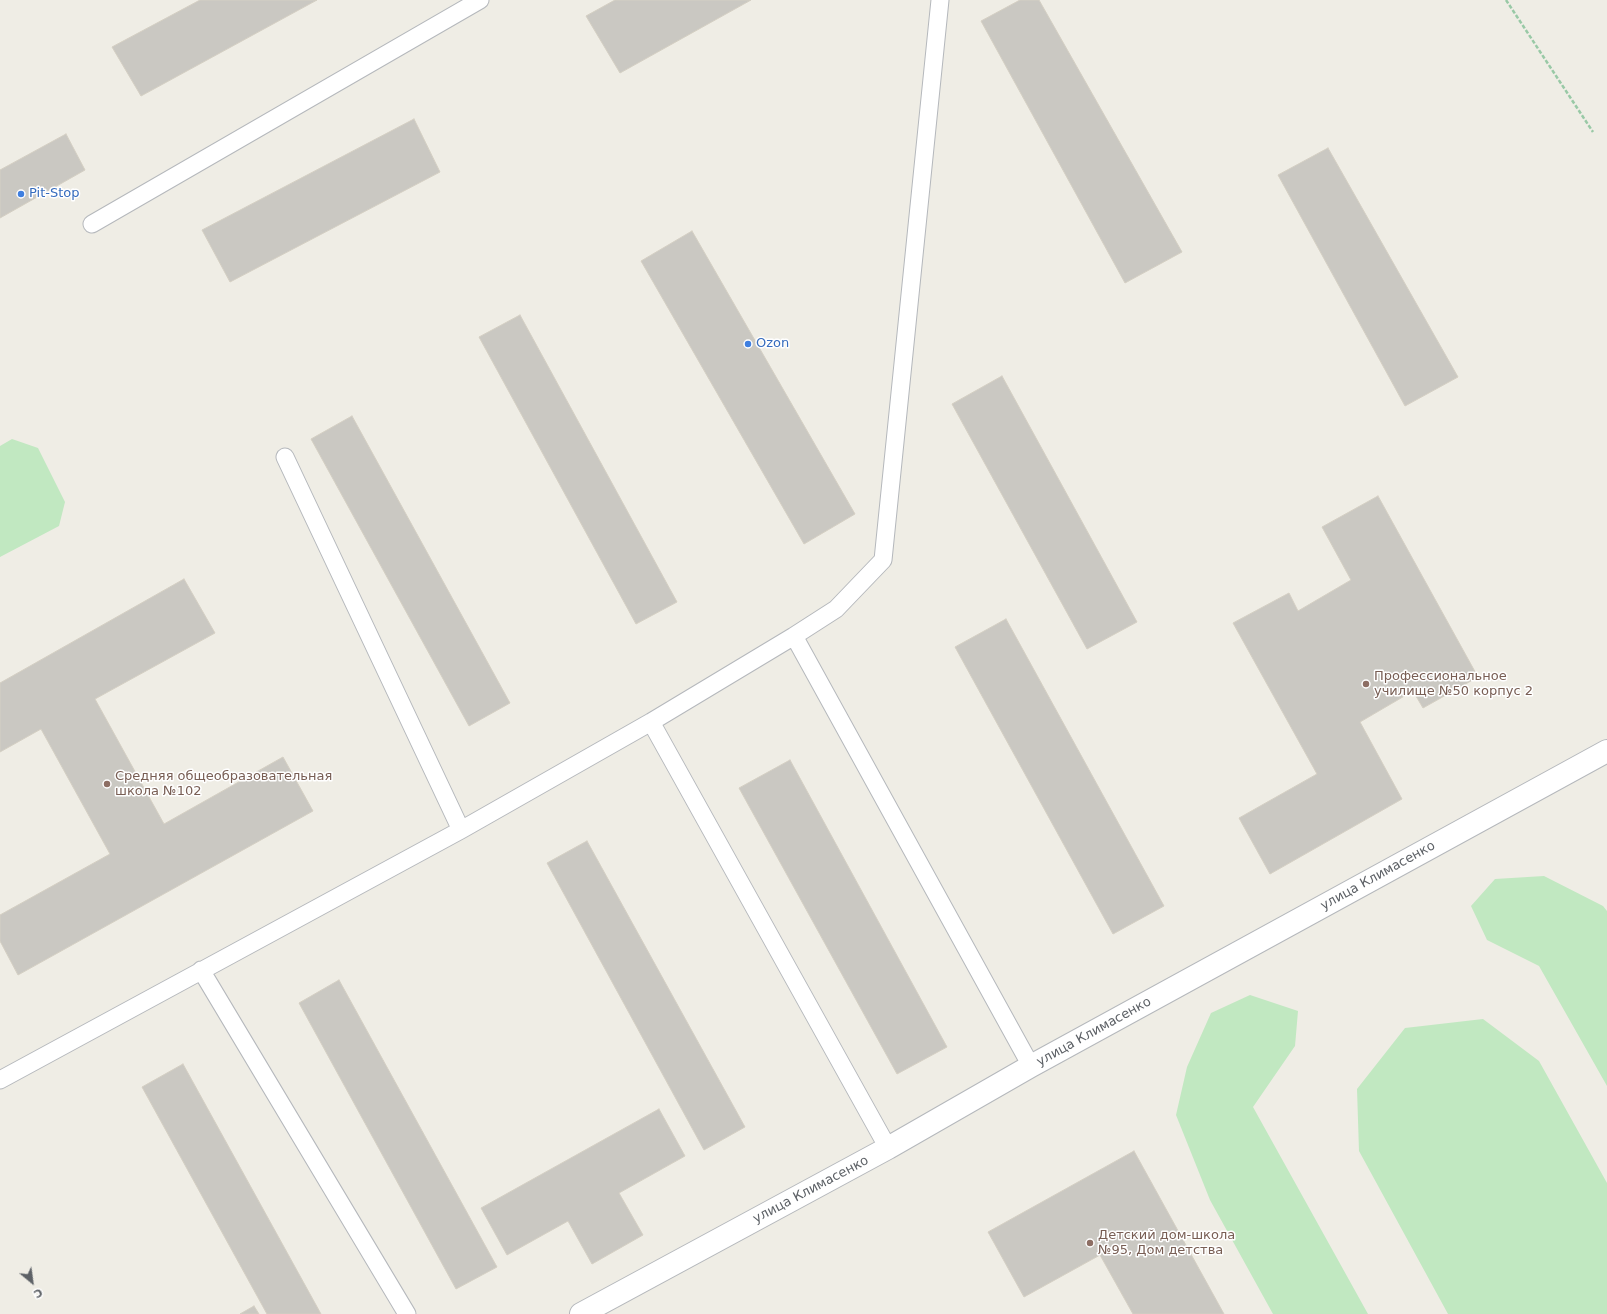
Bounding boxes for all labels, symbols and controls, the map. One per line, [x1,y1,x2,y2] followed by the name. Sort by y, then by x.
[29,186,80,202] place label: Pit-Stop
[16,189,26,199] marker: Pit-Stop
[756,336,789,352] place label: Ozon
[743,339,753,349] marker: Ozon
[1374,669,1533,700] place label: Профессиональное училище №50 корпус 2
[1361,679,1371,689] marker: Профессиональное училище №50 корпус 2
[115,769,332,800] place label: Средняя общеобразовательная школа №102
[102,779,112,789] marker: Средняя общеобразовательная школа №102
[1318,838,1438,914] street label: улица Климасенко
[1034,994,1154,1070] street label: улица Климасенко
[751,1153,871,1227] street label: улица Климасенко
[1098,1228,1235,1259] place label: Детский дом-школа №95, Дом детства
[1085,1238,1095,1248] marker: Детский дом-школа №95, Дом детства
[12,1262,52,1302] north arrow
[31,1285,45,1301] text: С

